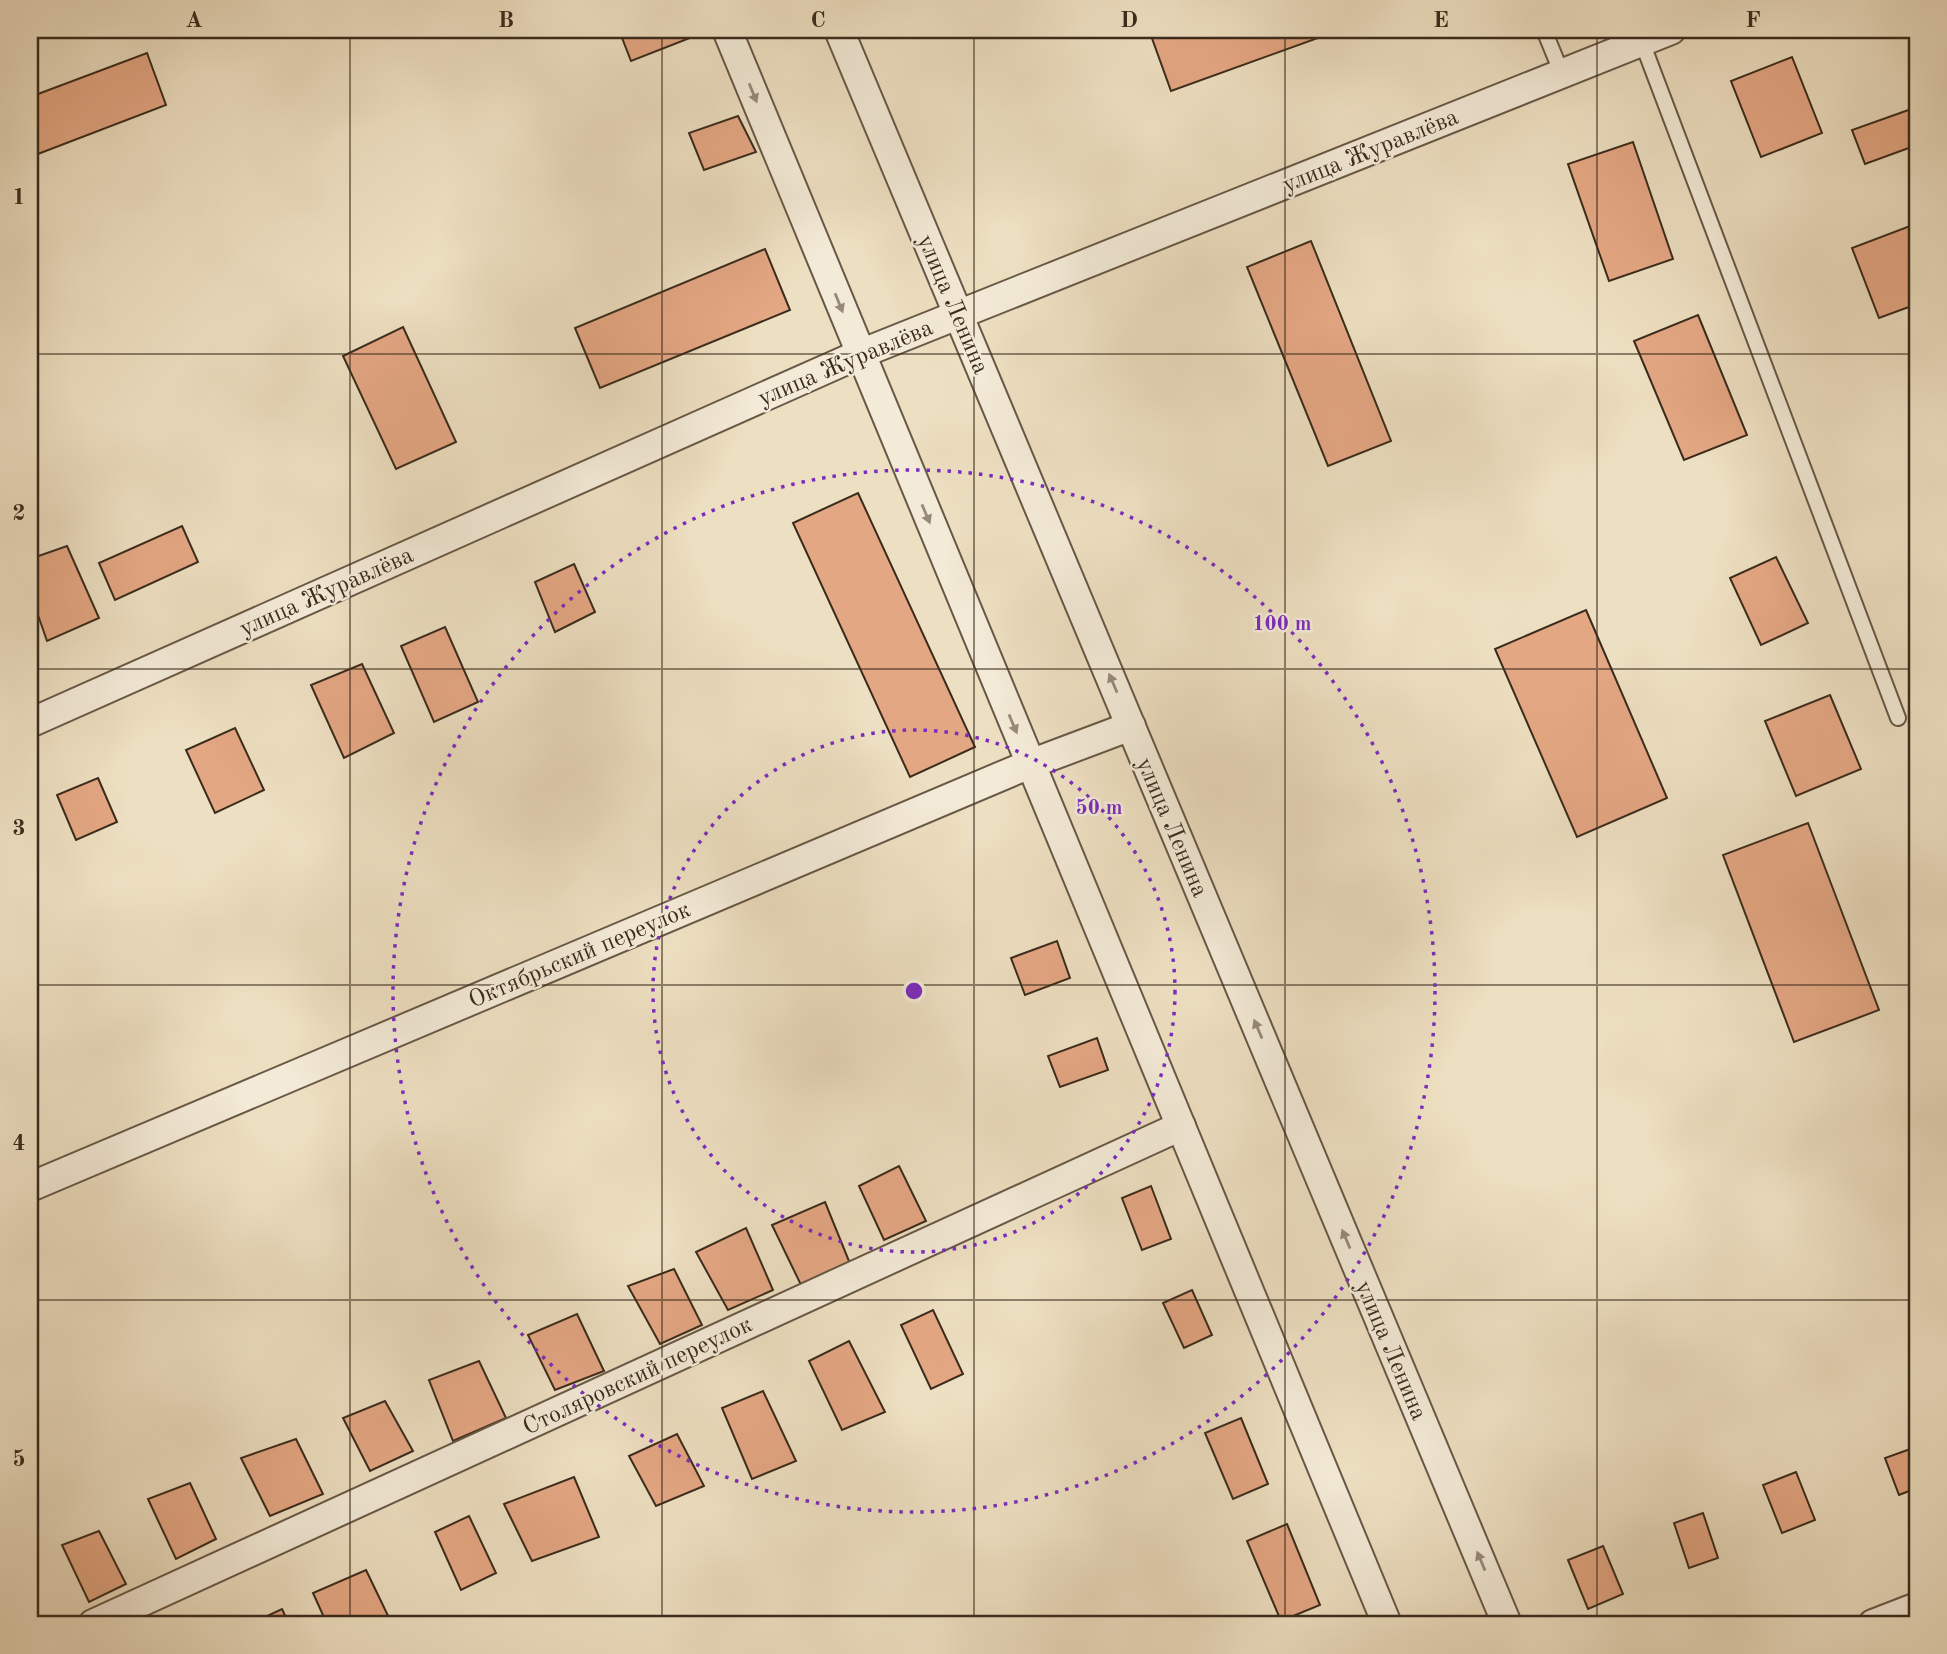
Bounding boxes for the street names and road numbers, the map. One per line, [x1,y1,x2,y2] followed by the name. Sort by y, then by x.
[1279,106,1462,198] street label: улица Журавлёва
[912,232,992,378] street label: улица Ленина
[755,316,937,411] street label: улица Журавлёва
[236,544,417,642] street label: улица Журавлёва
[1131,755,1211,901] street label: улица Ленина
[465,898,694,1013] street label: Октябрьский переулок
[1350,1278,1430,1424] street label: улица Ленина
[520,1313,756,1440] street label: Столяровский переулок

